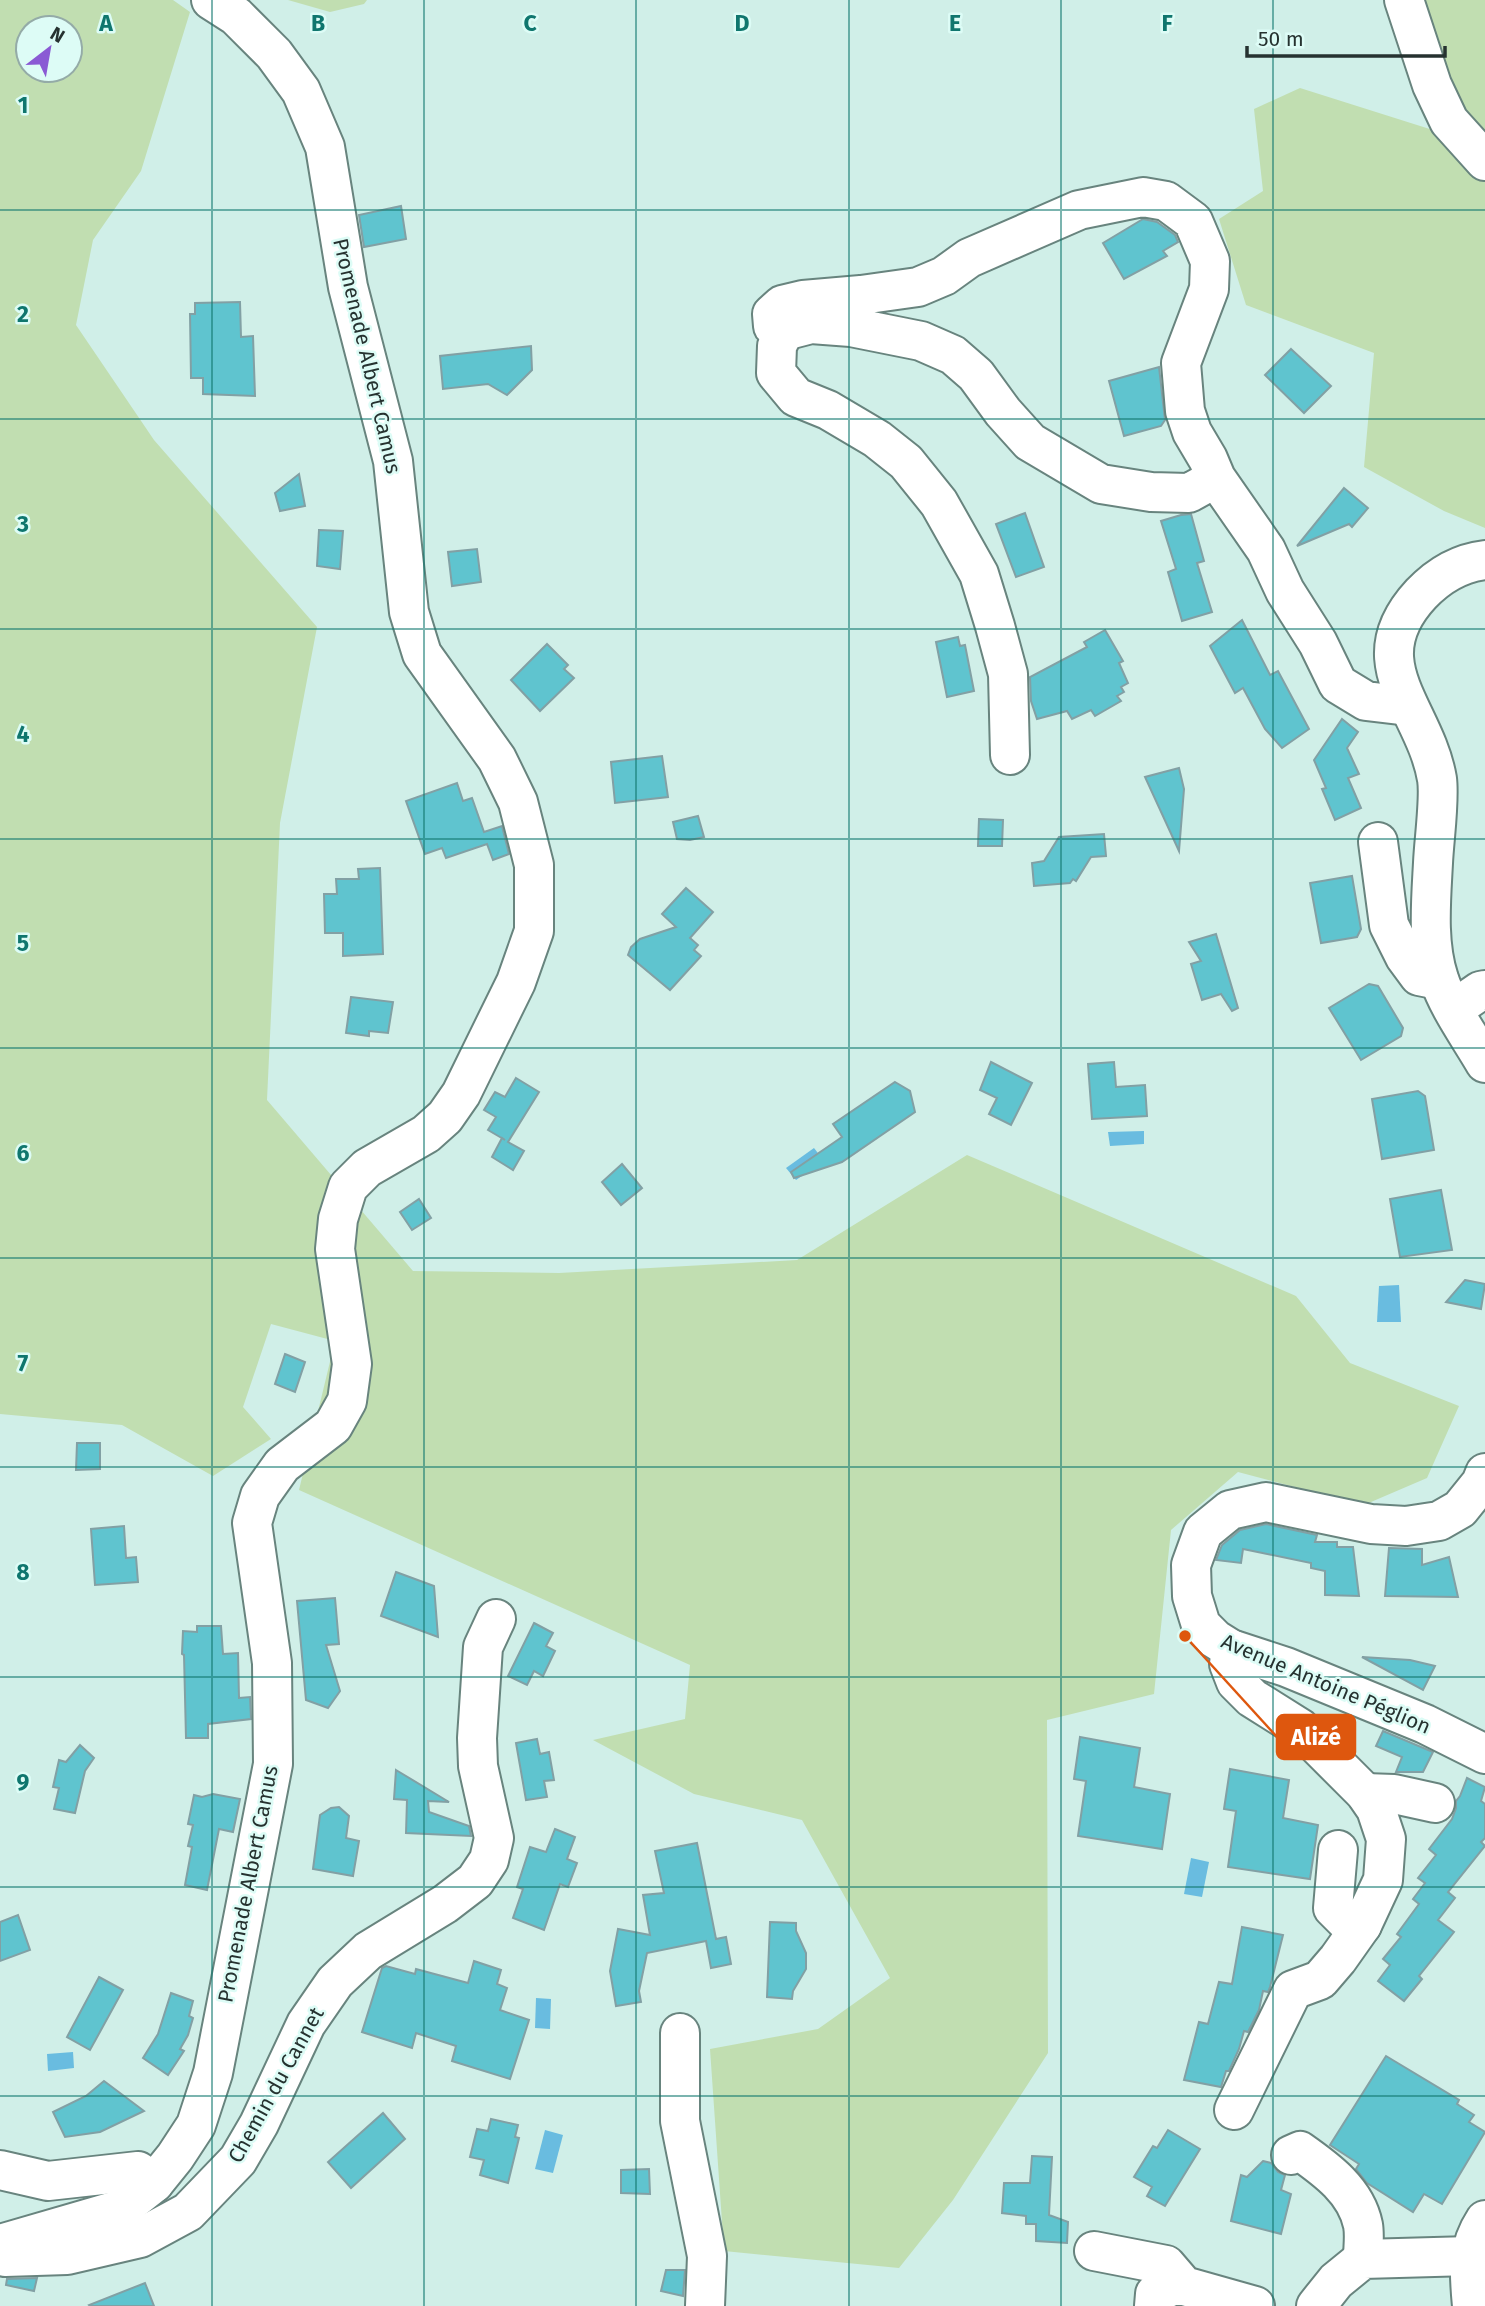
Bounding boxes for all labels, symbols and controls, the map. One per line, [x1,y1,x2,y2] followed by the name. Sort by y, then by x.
[98,9,113,37] text: A
[311,9,325,37] text: B
[523,9,537,37] text: C
[735,9,750,37] text: D
[949,9,961,37] text: E
[1161,9,1173,37] text: F
[14,14,84,84] north arrow
[1247,14,1445,58] scale bar
[46,22,69,48] text: N
[1258,26,1304,52] text: 50 m
[18,91,28,119] text: 1
[327,236,407,476] street label: Promenade Albert Camus
[17,300,29,328] text: 2
[16,510,29,538] text: 3
[17,720,30,748] text: 4
[17,929,29,957] text: 5
[17,1139,30,1167] text: 6
[18,1349,29,1377] text: 7
[16,1558,30,1586] text: 8
[1217,1628,1435,1740] street label: Avenue Antoine Péglion
[1277,1715,1355,1759] callout: Alizé
[1290,1723,1341,1751] text: Alizé
[212,1763,284,2005] street label: Promenade Albert Camus
[17,1768,30,1796] text: 9
[222,2002,330,2167] street label: Chemin du Cannet

